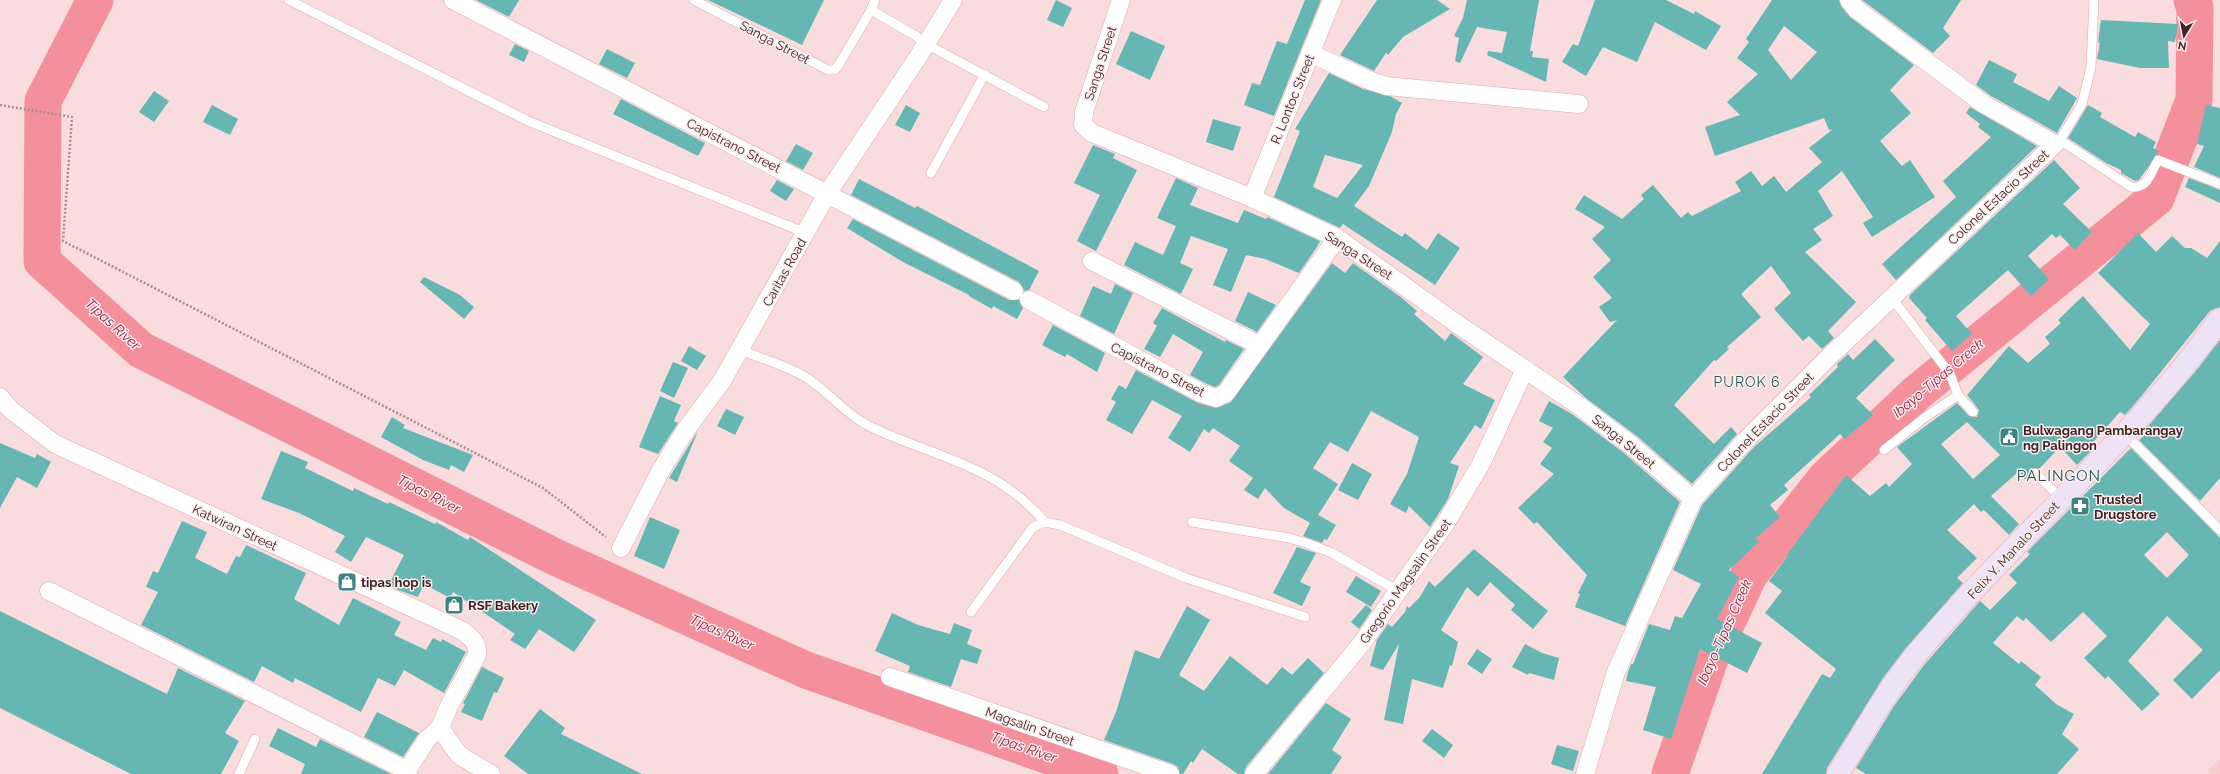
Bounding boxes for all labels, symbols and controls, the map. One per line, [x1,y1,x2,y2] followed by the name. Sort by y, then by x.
[2164,16,2204,56] north arrow
[737,18,813,67] street label: Sanga Street
[1081,24,1120,102] street label: Sanga Street
[2177,38,2188,52] text: N
[1268,52,1318,146] street label: R. Lontoc Street
[684,115,784,176] street label: Capistrano Street
[1945,146,2052,248] street label: Colonel Estacio Street
[1322,228,1396,283] street label: Sanga Street
[760,236,809,309] street label: Caritas Road
[82,295,145,354] water label: Tipas River
[1889,335,1987,421] water label: Ibayo-Tipas Creek
[1108,339,1208,400] street label: Capistrano Street
[1714,369,1817,475] street label: Colonel Estacio Street
[1714,374,1780,390] district label: PUROK 6
[1589,411,1659,472] street label: Sanga Street
[2023,423,2183,453] place label: Bulwagang Pambarangay ng Palingon
[1998,426,2020,448] public building icon: Bulwagang Pambarangay ng Palingon
[2017,467,2101,485] district label: PALINGON
[395,471,464,517] water label: Tipas River
[2094,492,2157,522] place label: Trusted Drugstore
[2069,495,2091,517] pharmacy icon: Trusted Drugstore
[1964,498,2063,602] street label: Felix Y. Manalo Street
[190,501,280,554] street label: Katwiran Street
[1357,516,1455,646] street label: Gregorio Magsalin Street
[336,571,358,593] shop icon: tipas hop is
[361,575,432,590] place label: tipas hop is
[1694,576,1755,687] water label: Ibayo-Tipas Creek
[443,594,465,616] shop icon: RSF Bakery
[468,598,538,613] place label: RSF Bakery
[687,611,758,654] water label: Tipas River
[983,704,1077,749] street label: Magsalin Street
[989,728,1060,766] water label: Tipas River

